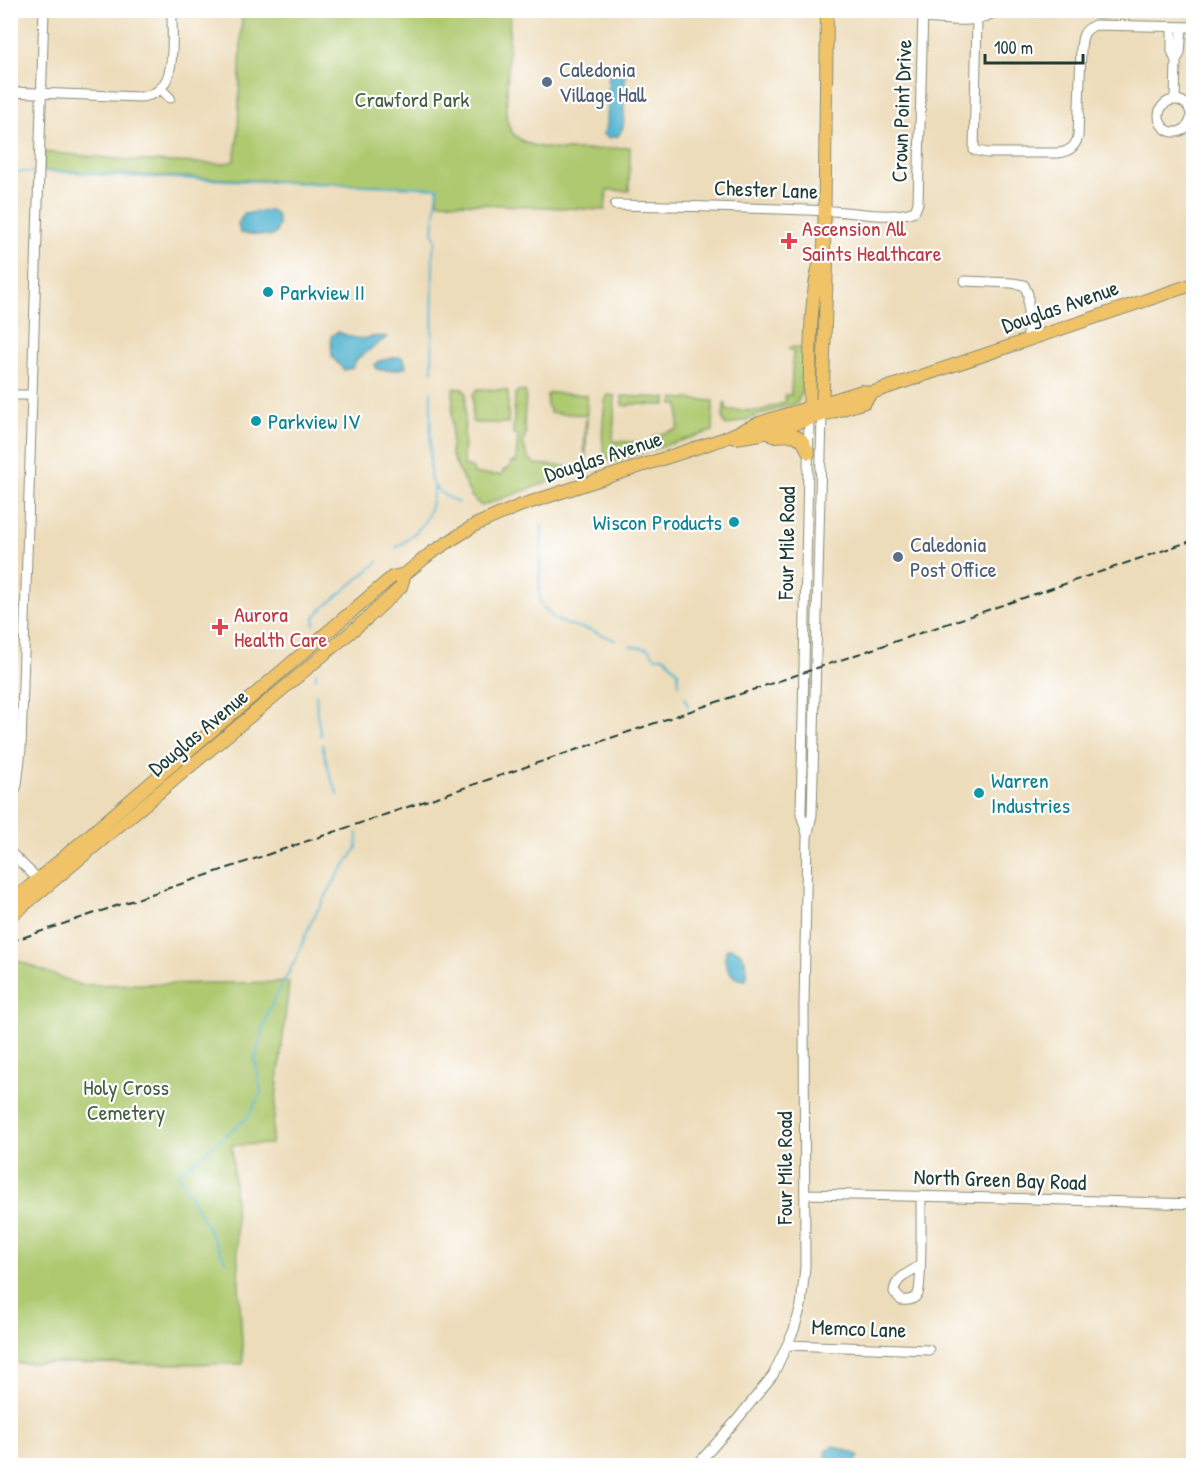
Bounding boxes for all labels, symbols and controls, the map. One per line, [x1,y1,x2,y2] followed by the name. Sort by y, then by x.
[985,27,1082,65] scale bar
[994,35,1033,60] text: 100 m
[884,39,918,183] street label: Crown Point Drive
[559,54,647,109] place label: Caledonia Village Hall
[540,75,554,89] marker: Caledonia Village Hall
[354,84,470,114] park label: Crawford Park
[714,172,819,206] street label: Chester Lane
[802,213,942,268] place label: Ascension All Saints Healthcare
[780,232,798,250] marker: Ascension All Saints Healthcare
[998,272,1123,340] street label: Douglas Avenue
[280,277,365,307] place label: Parkview II
[261,285,275,299] marker: Parkview II
[268,406,361,436] place label: Parkview IV
[249,414,263,428] marker: Parkview IV
[540,423,666,489] street label: Douglas Avenue
[770,486,802,601] street label: Four Mile Road
[593,507,722,537] place label: Wiscon Products
[727,515,741,529] marker: Wiscon Products
[910,529,997,584] place label: Caledonia Post Office
[891,550,905,564] marker: Caledonia Post Office
[234,599,328,654] place label: Aurora Health Care
[211,618,229,636] marker: Aurora Health Care
[142,681,254,783] street label: Douglas Avenue
[991,765,1070,820] place label: Warren Industries
[972,786,986,800] marker: Warren Industries
[83,1072,169,1127] park label: Holy Cross Cemetery
[769,1111,799,1226] street label: Four Mile Road
[913,1161,1087,1197] street label: North Green Bay Road
[811,1311,907,1345] street label: Memco Lane

